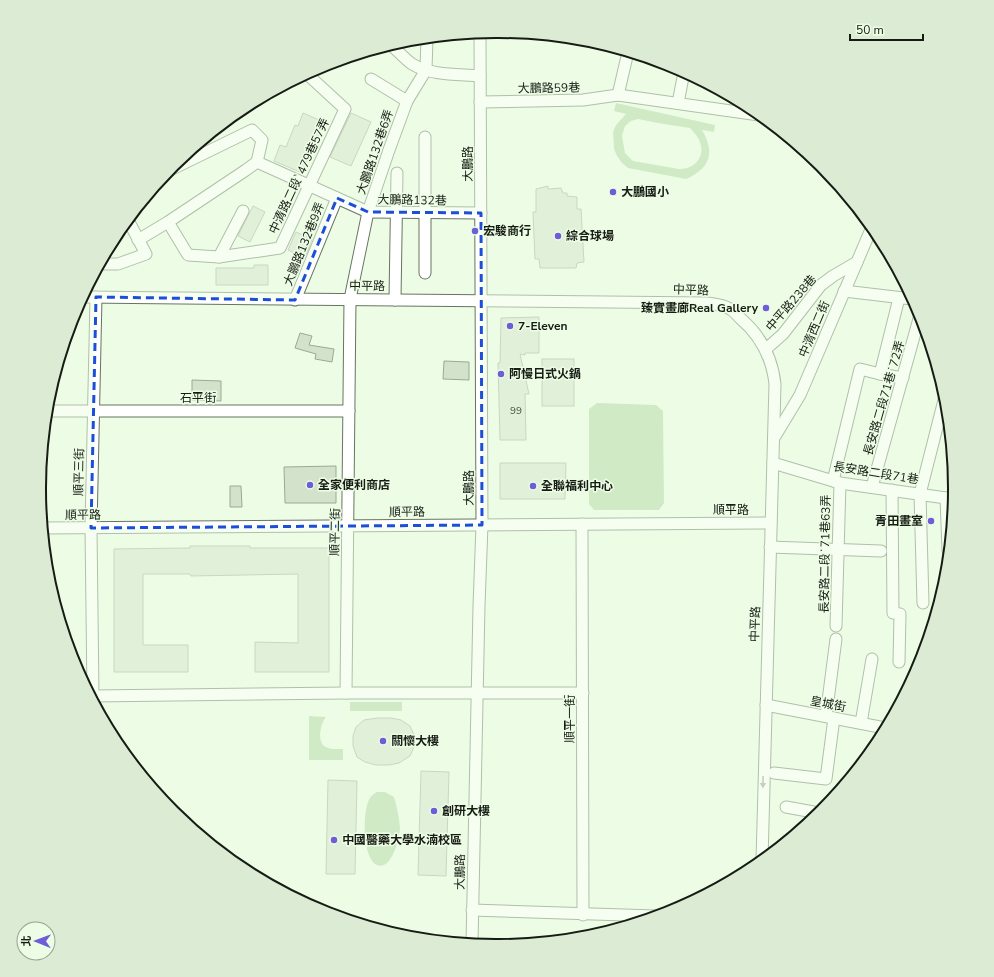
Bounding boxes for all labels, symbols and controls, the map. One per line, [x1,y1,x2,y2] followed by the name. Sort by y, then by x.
[850,16,923,42] scale bar
[856,22,884,38] text: 50 m
[518,79,580,97] street label: 大鵬路59巷
[353,107,397,197] street label: 大鵬路132巷6弄
[265,116,333,236] street label: 中清路二段ˋ479巷57弄
[460,146,476,182] street label: 大鵬路
[621,184,669,200] place label: 大鵬國小
[608,187,618,197] marker: 大鵬國小
[377,191,447,209] street label: 大鵬路132巷
[280,200,328,288] street label: 大鵬路132巷9弄
[483,223,531,239] place label: 宏駿商行
[470,226,480,236] marker: 宏駿商行
[566,228,614,244] place label: 綜合球場
[553,231,563,241] marker: 綜合球場
[762,271,820,335] street label: 中平路238巷
[349,278,385,294] street label: 中平路
[673,281,709,299] street label: 中平路
[795,298,833,360] street label: 中清西二街
[641,300,759,316] place label: 臻實畫廊Real Gallery
[761,303,771,313] marker: 臻實畫廊Real Gallery
[518,318,567,334] place label: 7-Eleven
[505,321,515,331] marker: 7-Eleven
[860,339,908,457] street label: 長安路二段71巷˙72弄
[509,366,581,382] place label: 阿慢日式火鍋
[496,369,506,379] marker: 阿慢日式火鍋
[180,390,216,406] street label: 石平街
[510,404,522,418] house number: 99
[71,448,87,496] street label: 順平三街
[832,458,920,488] street label: 長安路二段71巷
[461,470,477,506] street label: 大鵬路
[318,477,390,493] place label: 全家便利商店
[541,478,613,494] place label: 全聯福利中心
[305,480,315,490] marker: 全家便利商店
[528,481,538,491] marker: 全聯福利中心
[816,494,834,614] street label: 長安路二段˙71巷63弄
[713,502,749,518] street label: 順平路
[389,504,425,520] street label: 順平路
[65,507,101,523] street label: 順平路
[327,508,343,556] street label: 順平二街
[875,513,923,529] place label: 青田畫室
[926,516,936,526] marker: 青田畫室
[746,606,764,642] street label: 中平路
[809,693,847,715] street label: 皇城街
[562,695,578,743] street label: 順平一街
[391,733,439,749] place label: 關懷大樓
[378,736,388,746] marker: 關懷大樓
[760,776,767,788] one-way arrow
[442,803,490,819] place label: 創研大樓
[429,806,439,816] marker: 創研大樓
[342,832,462,848] place label: 中國醫藥大學水湳校區
[329,835,339,845] marker: 中國醫藥大學水湳校區
[452,854,468,890] street label: 大鵬路
[16,921,56,961] north arrow
[19,935,34,946] text: 北

